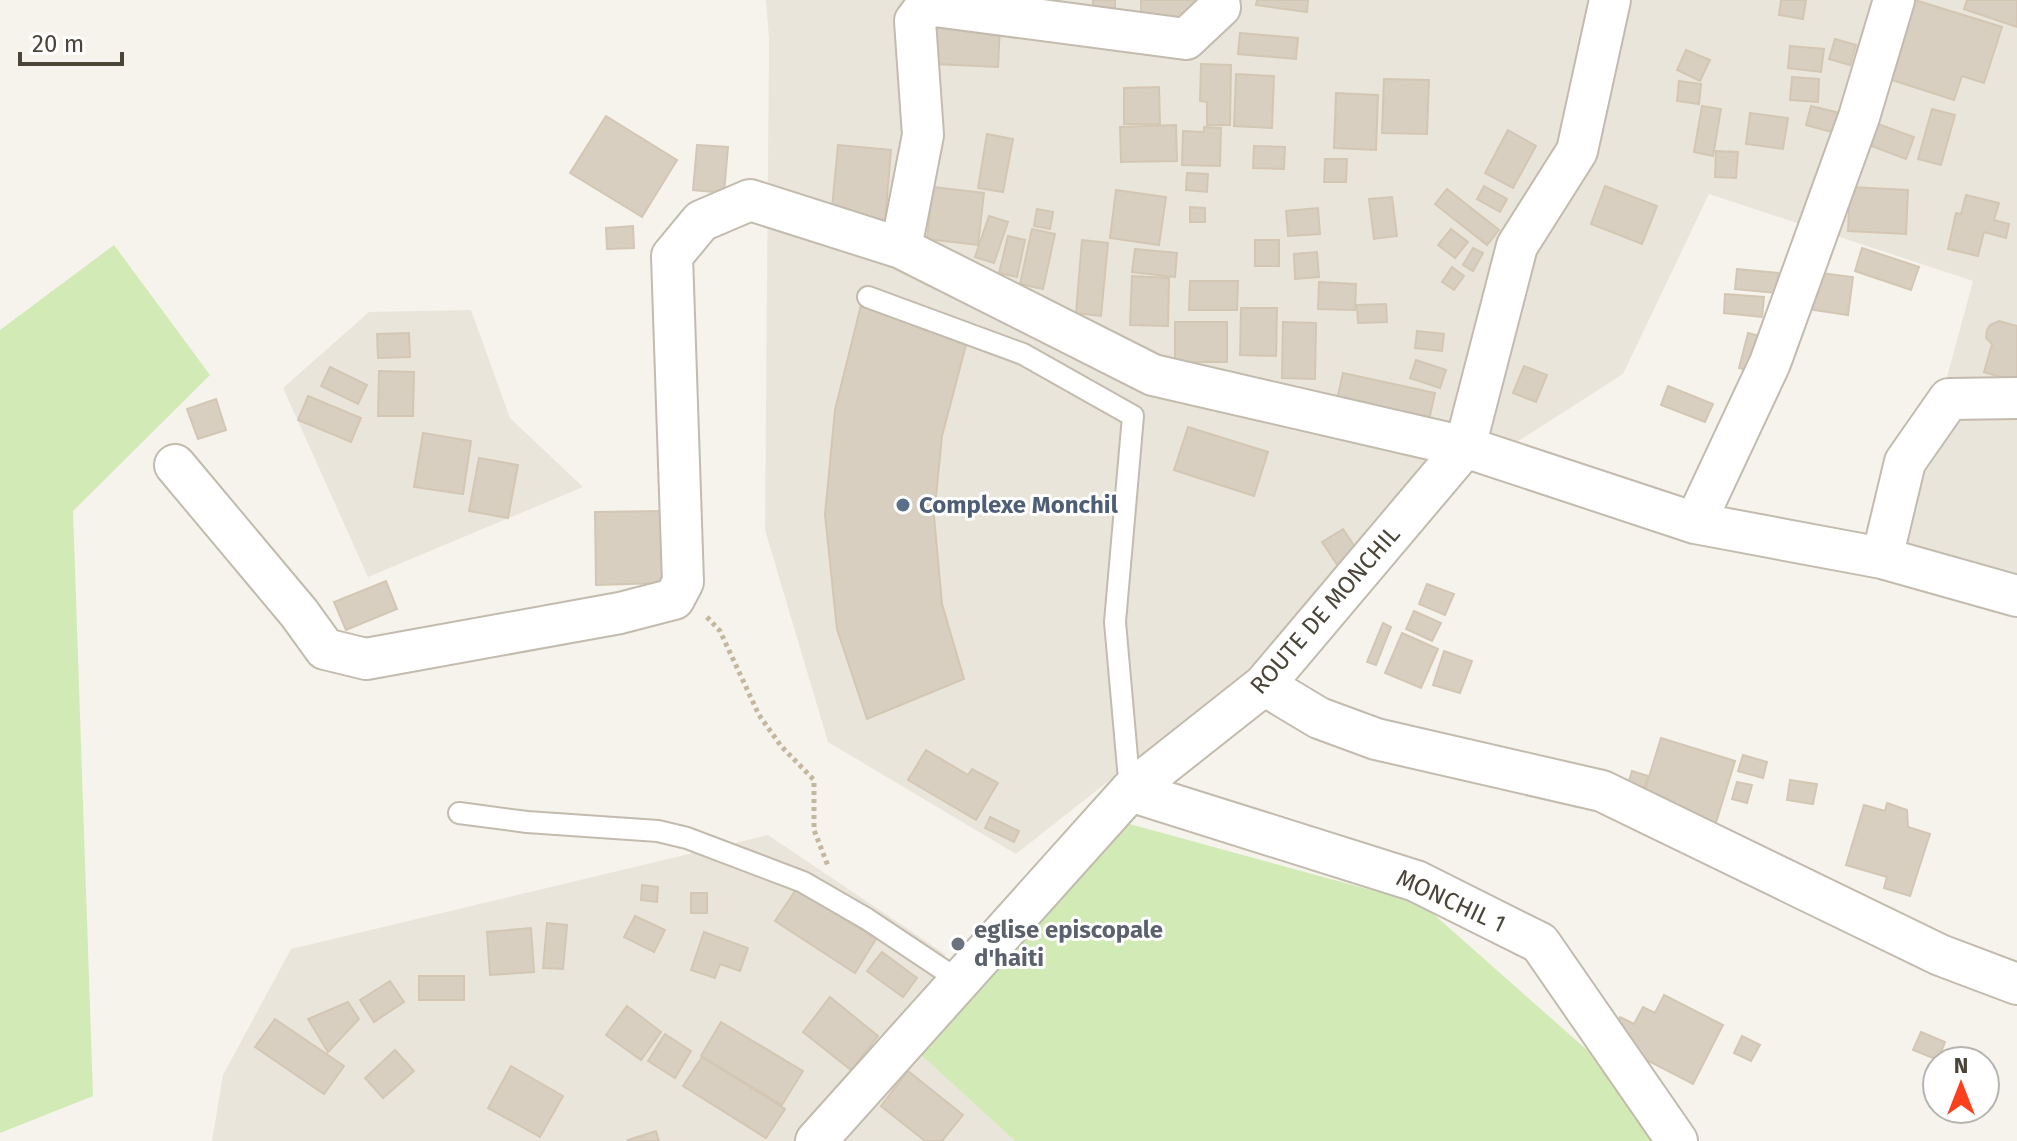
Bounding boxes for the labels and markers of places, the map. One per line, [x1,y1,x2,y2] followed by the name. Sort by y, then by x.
[919,491,1119,519] place label: Complexe Monchil
[894,496,912,514] marker: Complexe Monchil
[974,916,1163,972] place label: eglise episcopale d'haiti
[949,935,967,953] marker: eglise episcopale d'haiti

